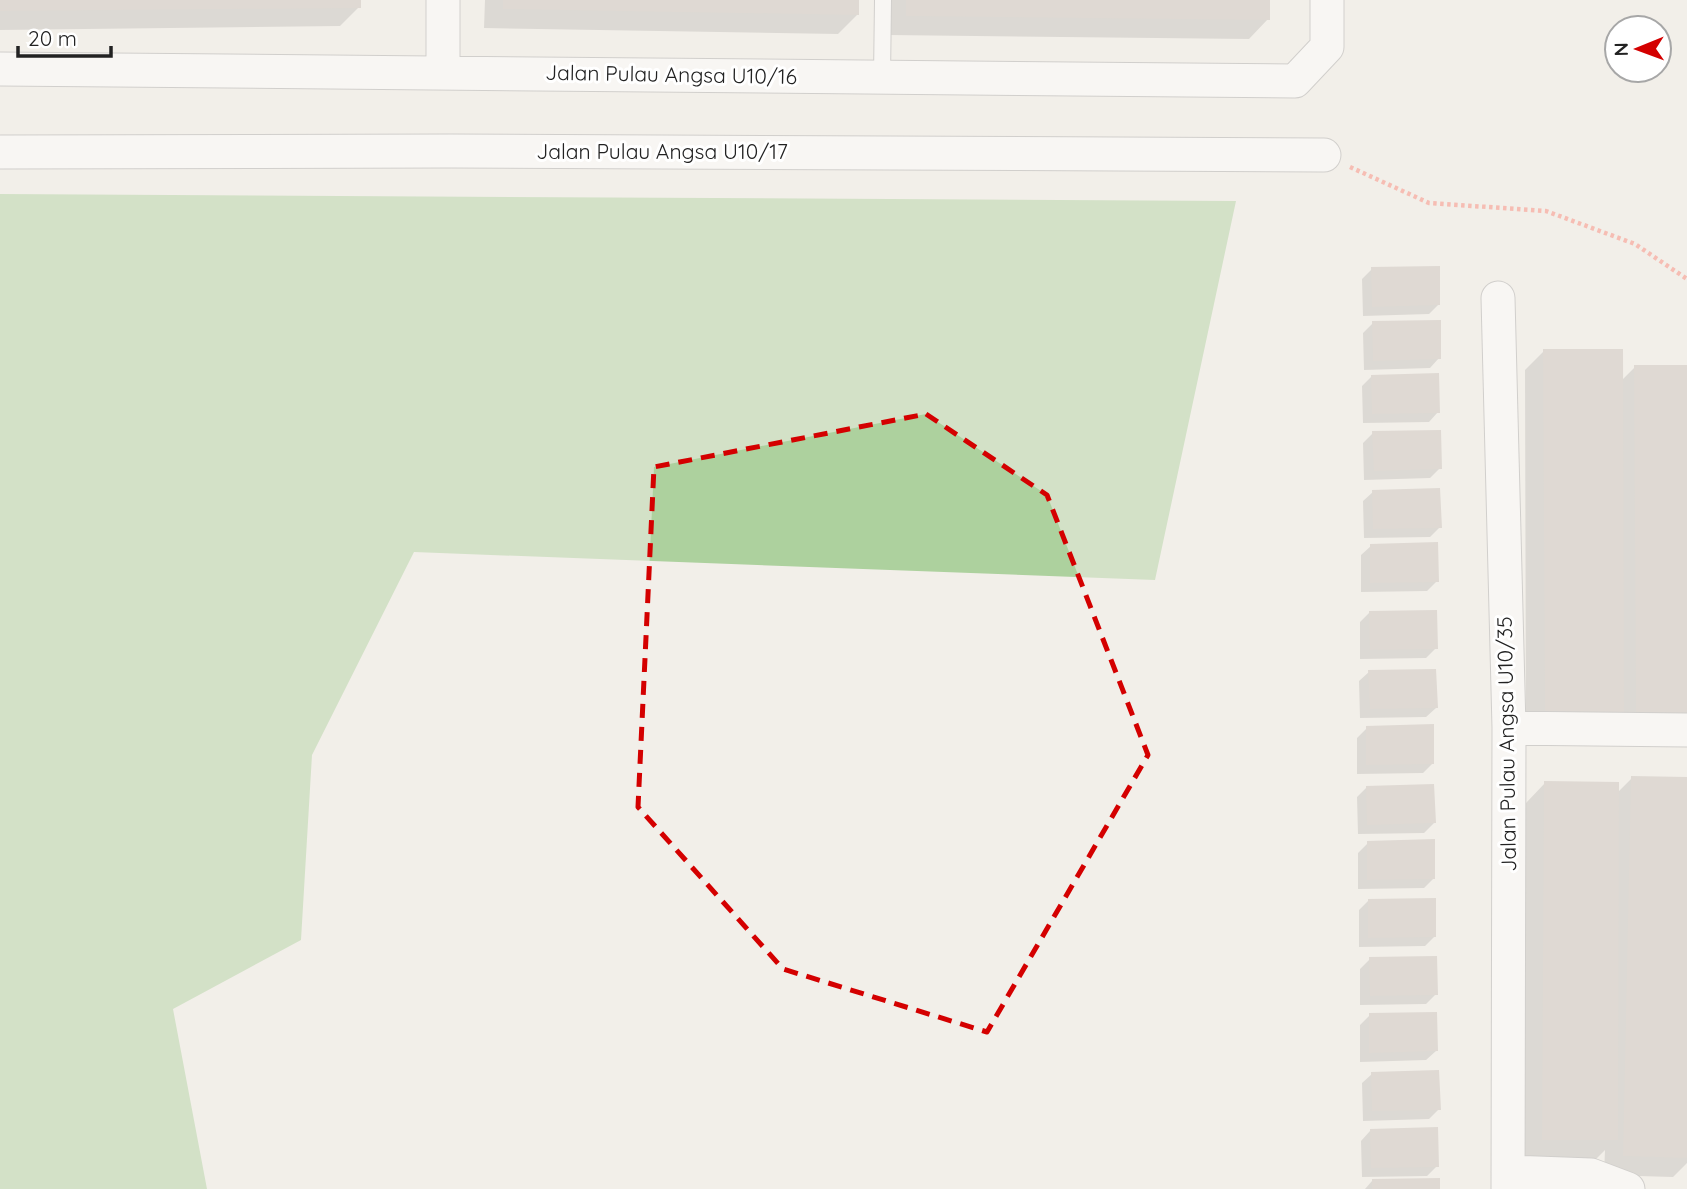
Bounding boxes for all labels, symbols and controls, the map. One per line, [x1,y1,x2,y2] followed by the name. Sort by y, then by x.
[18,14,110,58] scale bar
[1603,14,1673,84] north arrow
[28,25,77,51] text: 20 m
[1609,42,1633,56] text: N
[545,59,797,89] street label: Jalan Pulau Angsa U10/16
[536,138,788,164] street label: Jalan Pulau Angsa U10/17
[1491,616,1521,872] street label: Jalan Pulau Angsa U10/35

